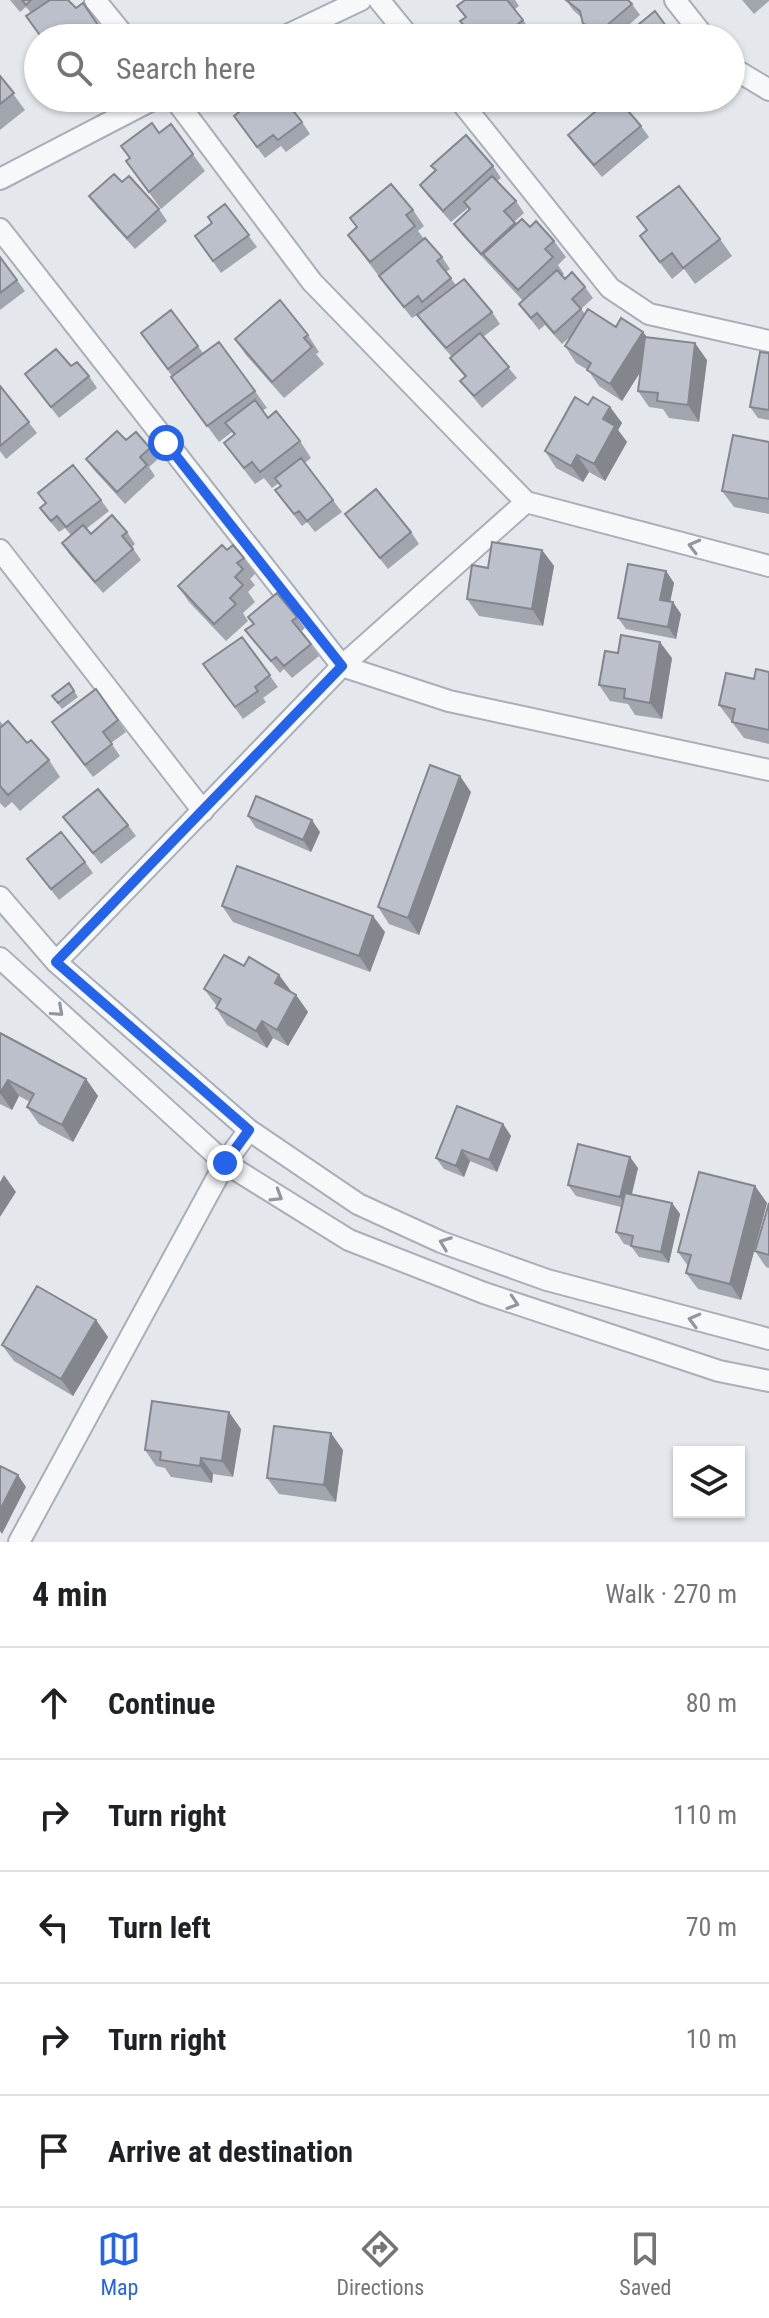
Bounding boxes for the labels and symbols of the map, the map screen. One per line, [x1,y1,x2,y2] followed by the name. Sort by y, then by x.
[148,425,184,461] route start
[687,539,701,555] one-way arrow
[48,1001,63,1016] one-way arrow
[207,1145,243,1181] route end
[269,1186,283,1201] one-way arrow
[439,1236,453,1253] one-way arrow
[506,1293,520,1309] one-way arrow
[687,1313,701,1329] one-way arrow

